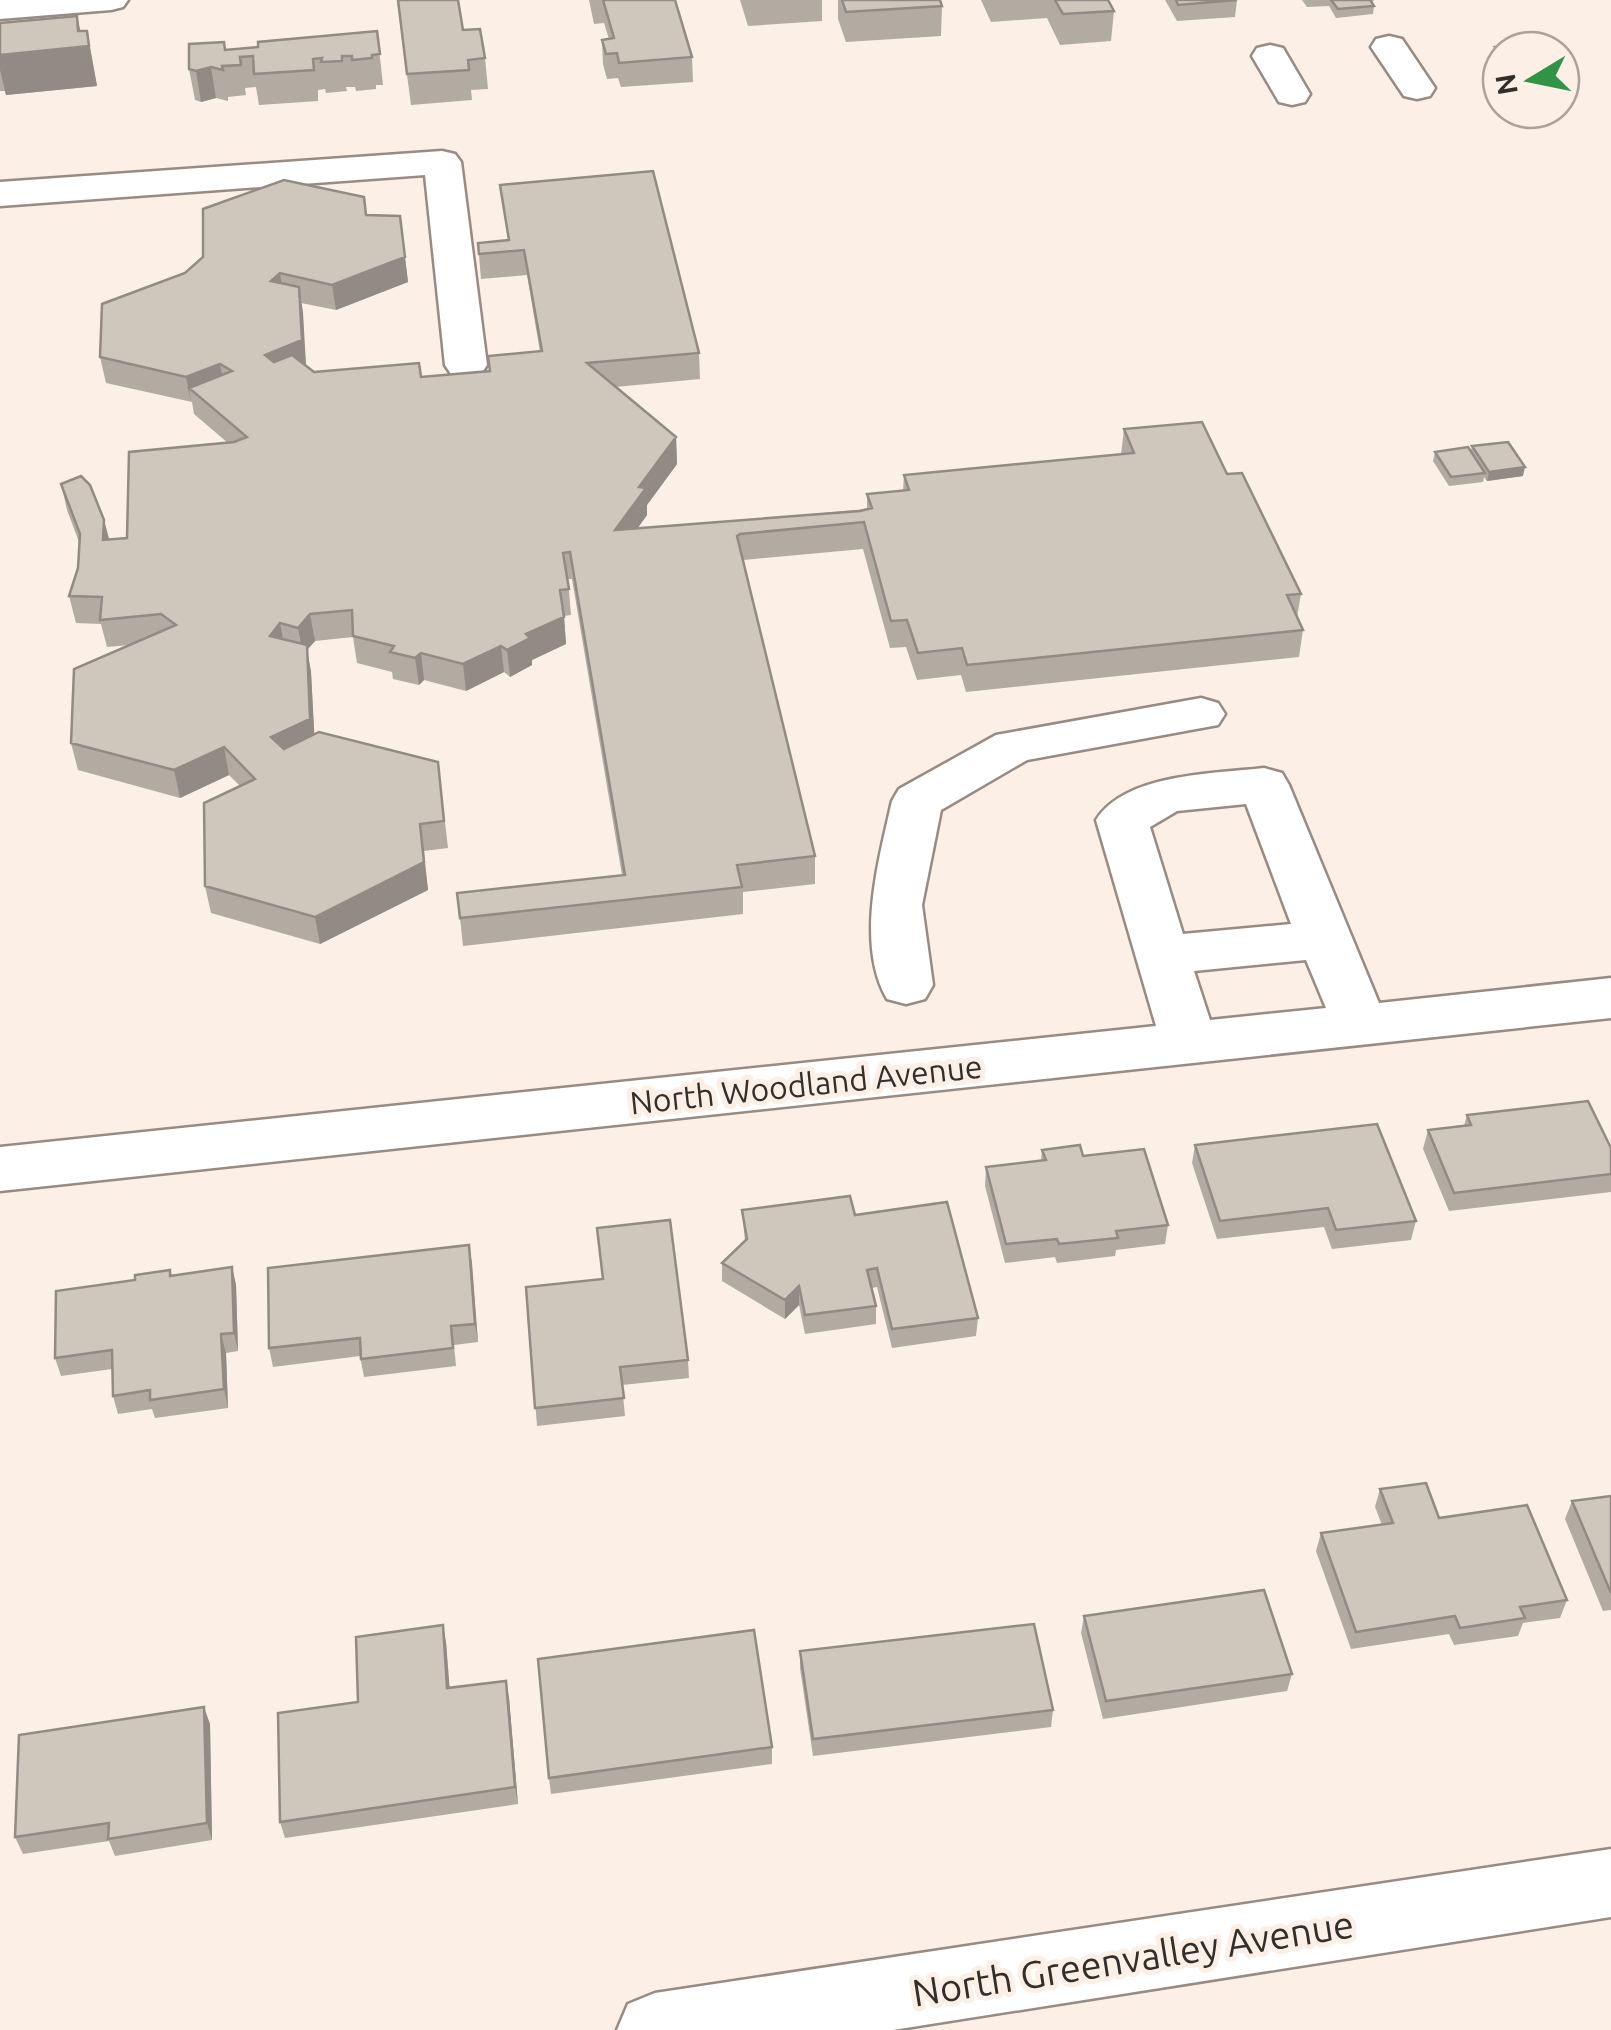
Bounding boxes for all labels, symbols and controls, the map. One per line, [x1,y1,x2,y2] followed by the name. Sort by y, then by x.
[1481,30,1581,130] north arrow
[1489,71,1523,97] text: N
[628,1048,984,1120] street label: North Woodland Avenue
[909,1902,1357,2014] street label: North Greenvalley Avenue

